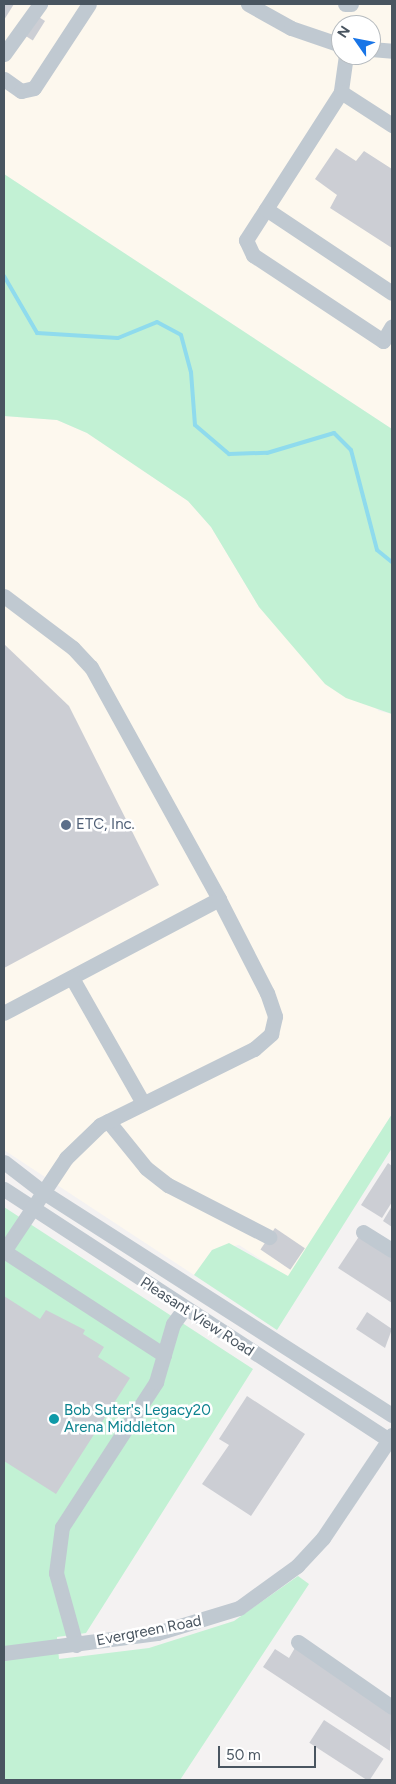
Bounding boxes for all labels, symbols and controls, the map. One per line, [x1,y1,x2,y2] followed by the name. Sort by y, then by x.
[331,15,381,65] north arrow
[334,23,354,41] text: N
[76,816,135,834] place label: ETC, Inc.
[60,819,72,831] marker: ETC, Inc.
[137,1273,257,1361] street label: Pleasant View Road
[64,1401,211,1436] place label: Bob Suter's Legacy20 Arena Middleton
[48,1413,60,1425] marker: Bob Suter's Legacy20 Arena Middleton
[95,1612,203,1650] street label: Evergreen Road
[221,1736,318,1768] scale bar
[226,1746,261,1764] text: 50 m

